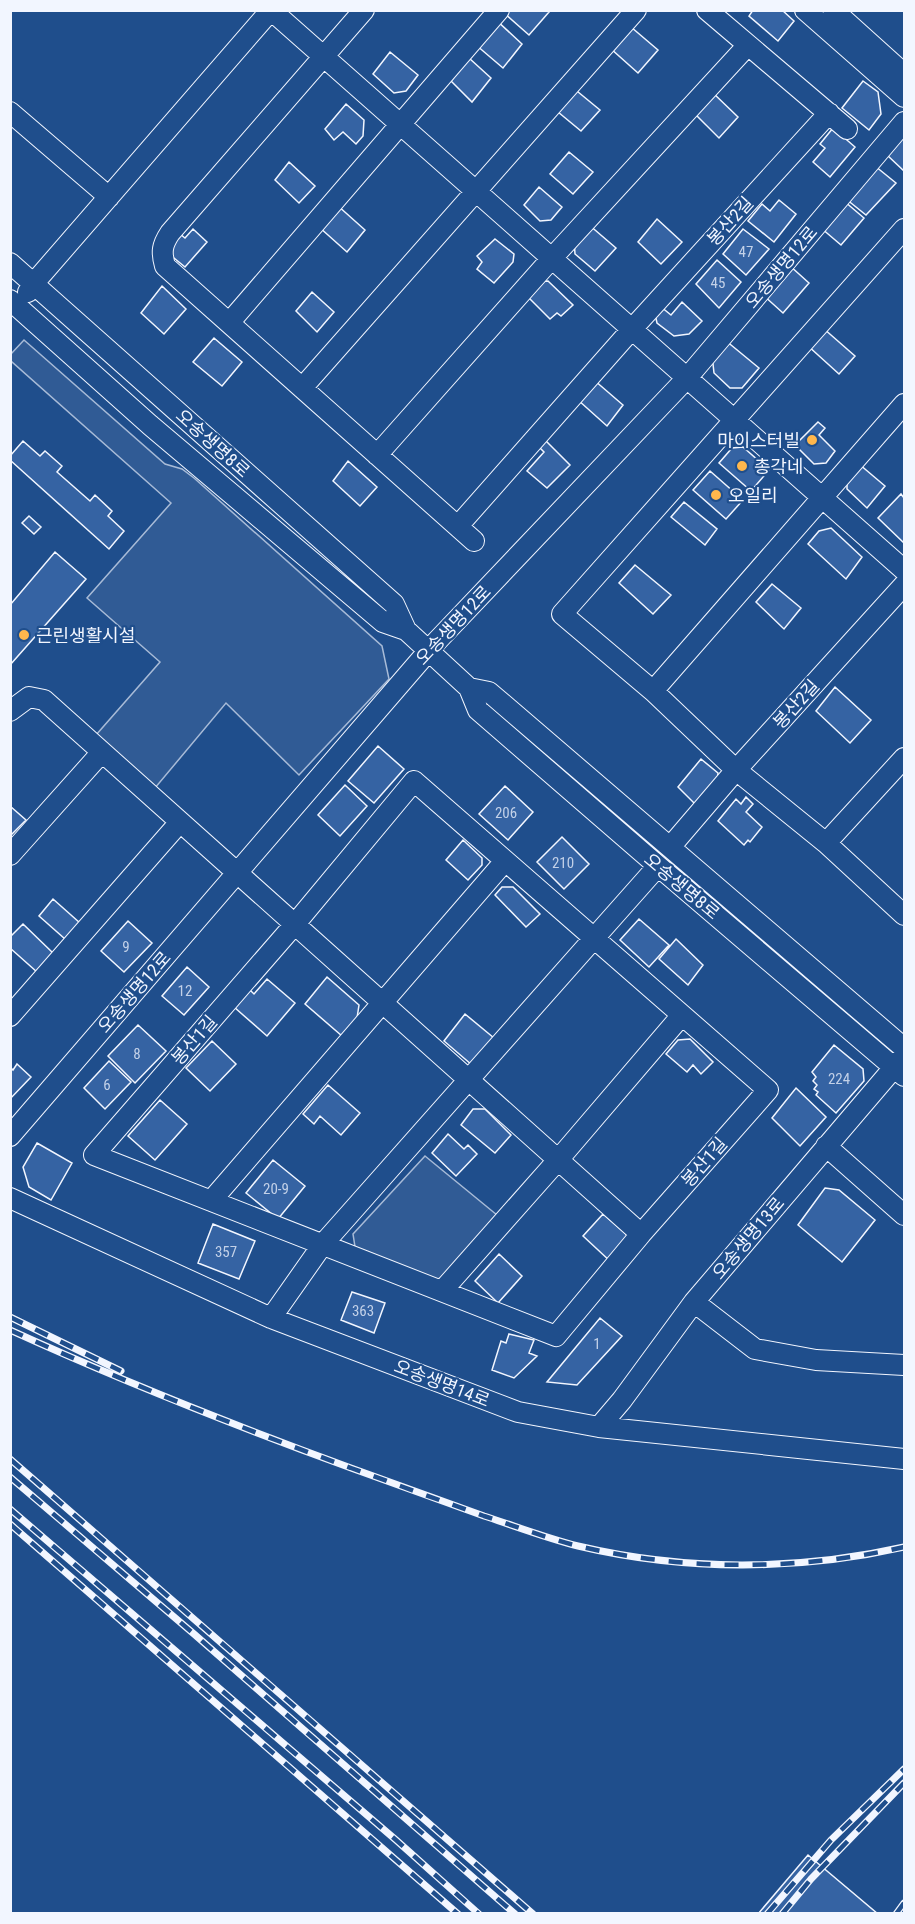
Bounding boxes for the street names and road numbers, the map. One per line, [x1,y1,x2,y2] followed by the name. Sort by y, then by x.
[703,192,757,250] street label: 봉산2길
[741,222,821,312] street label: 오송생명12로
[172,405,254,481] street label: 오송생명8로
[411,581,495,669] street label: 오송생명12로
[769,675,823,733] street label: 봉산2길
[640,848,724,924] street label: 오송생명8로
[93,947,175,1037] street label: 오송생명12로
[167,1011,221,1069] street label: 봉산1길
[677,1133,731,1191] street label: 봉산1길
[708,1193,788,1283] street label: 오송생명13로
[391,1355,493,1411] street label: 오송생명14로

